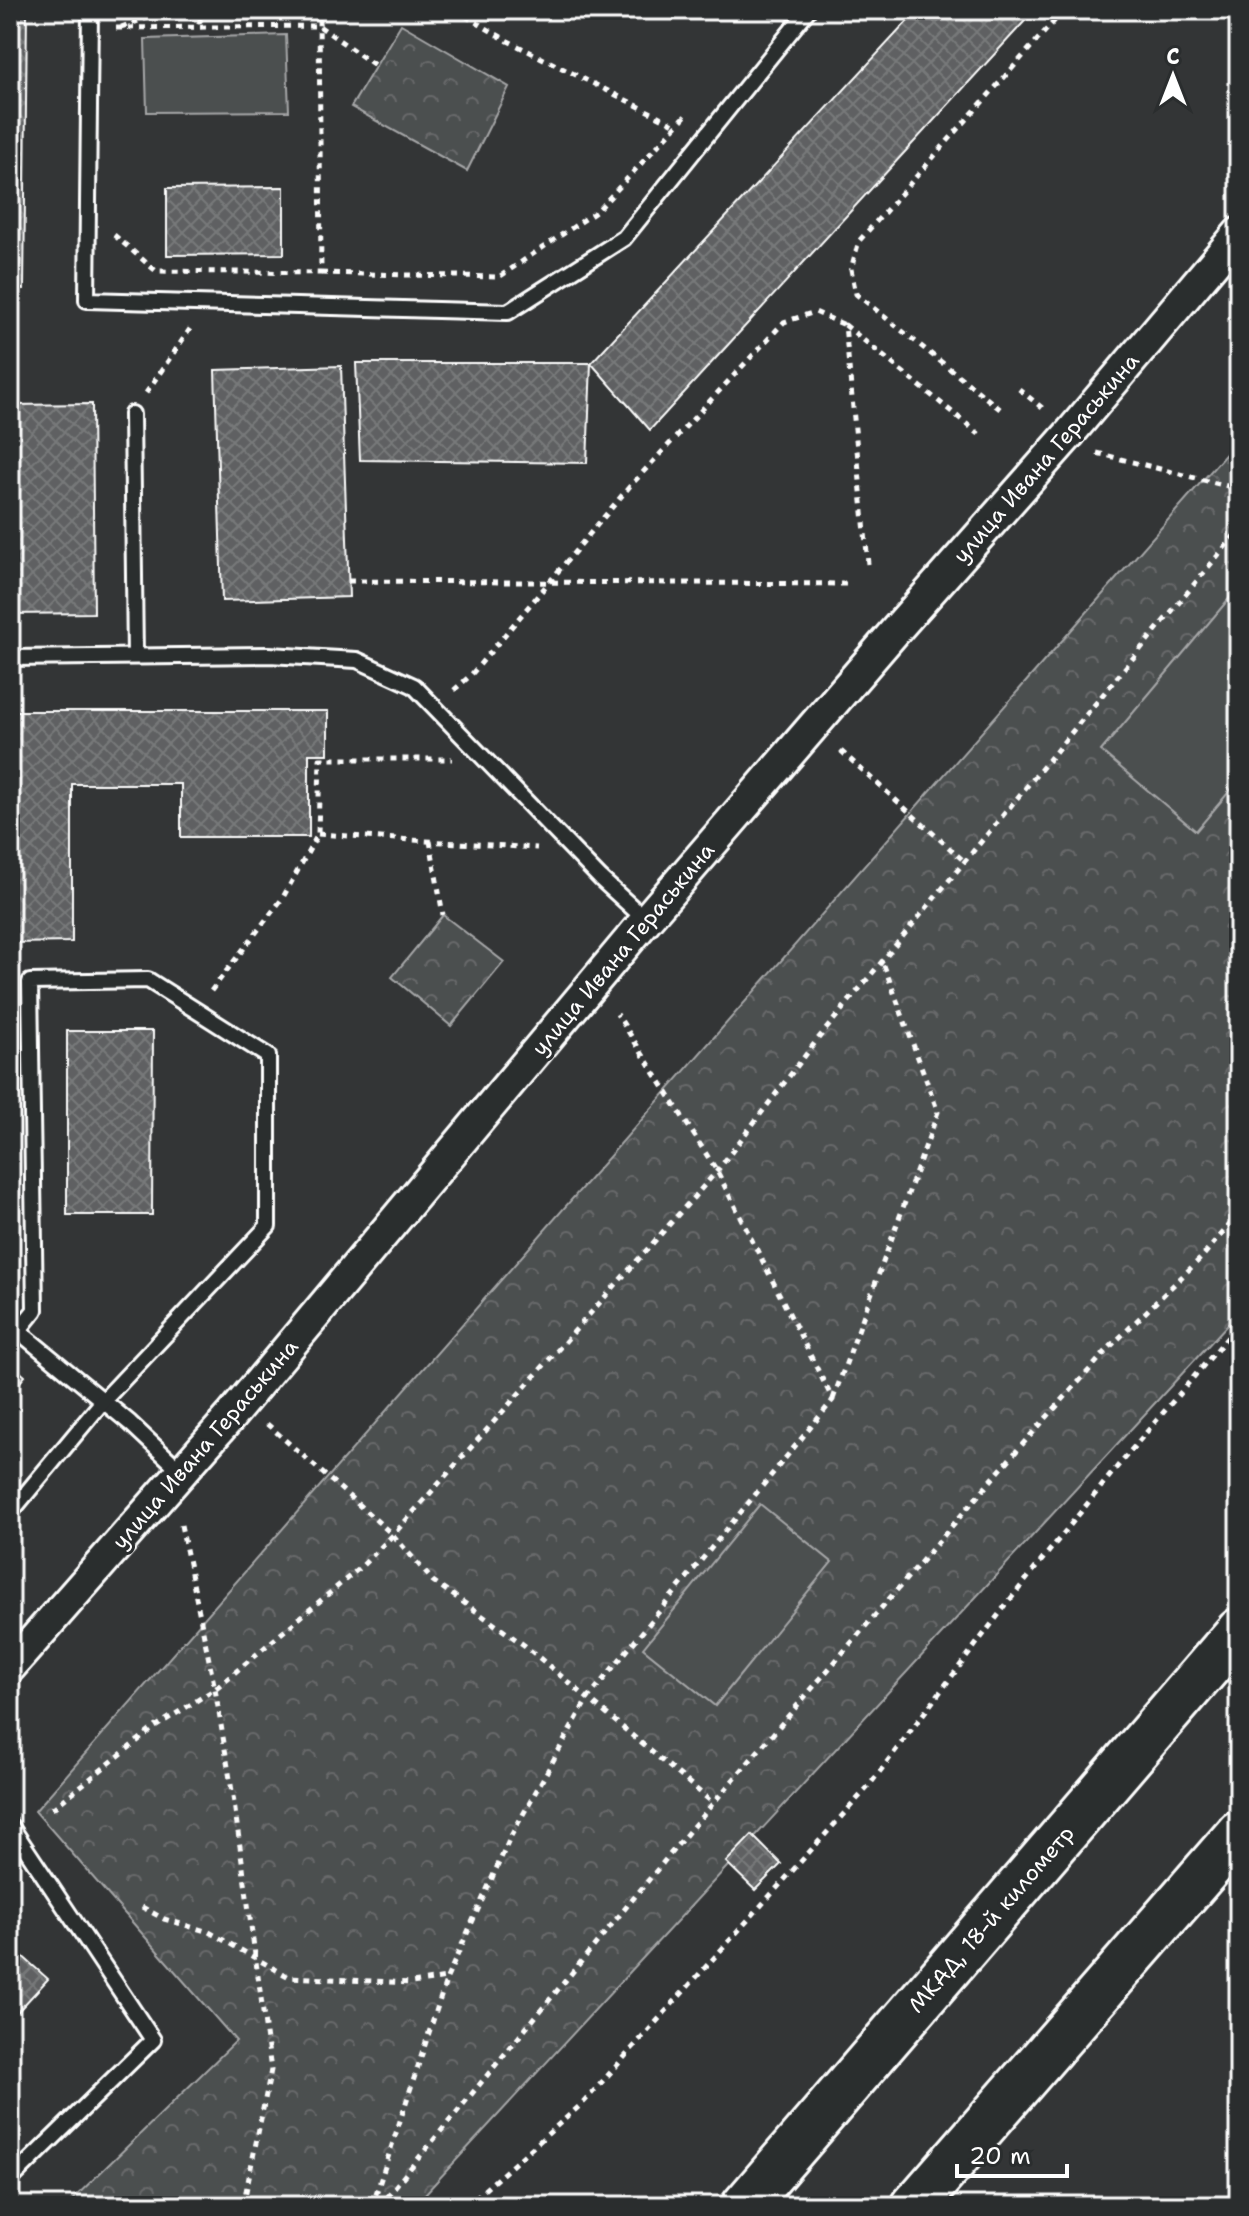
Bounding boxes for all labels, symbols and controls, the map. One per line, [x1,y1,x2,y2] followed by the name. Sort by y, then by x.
[1133,36,1213,116] north arrow
[1166,42,1180,71] text: С
[947,346,1146,569] street label: улица Ивана Гераськина
[525,836,721,1062] street label: улица Ивана Гераськина
[106,1332,305,1555] street label: улица Ивана Гераськина
[902,1819,1080,2019] street label: МКАД, 18-й километр
[957,2128,1067,2178] scale bar
[969,2140,1031,2172] text: 20 m

